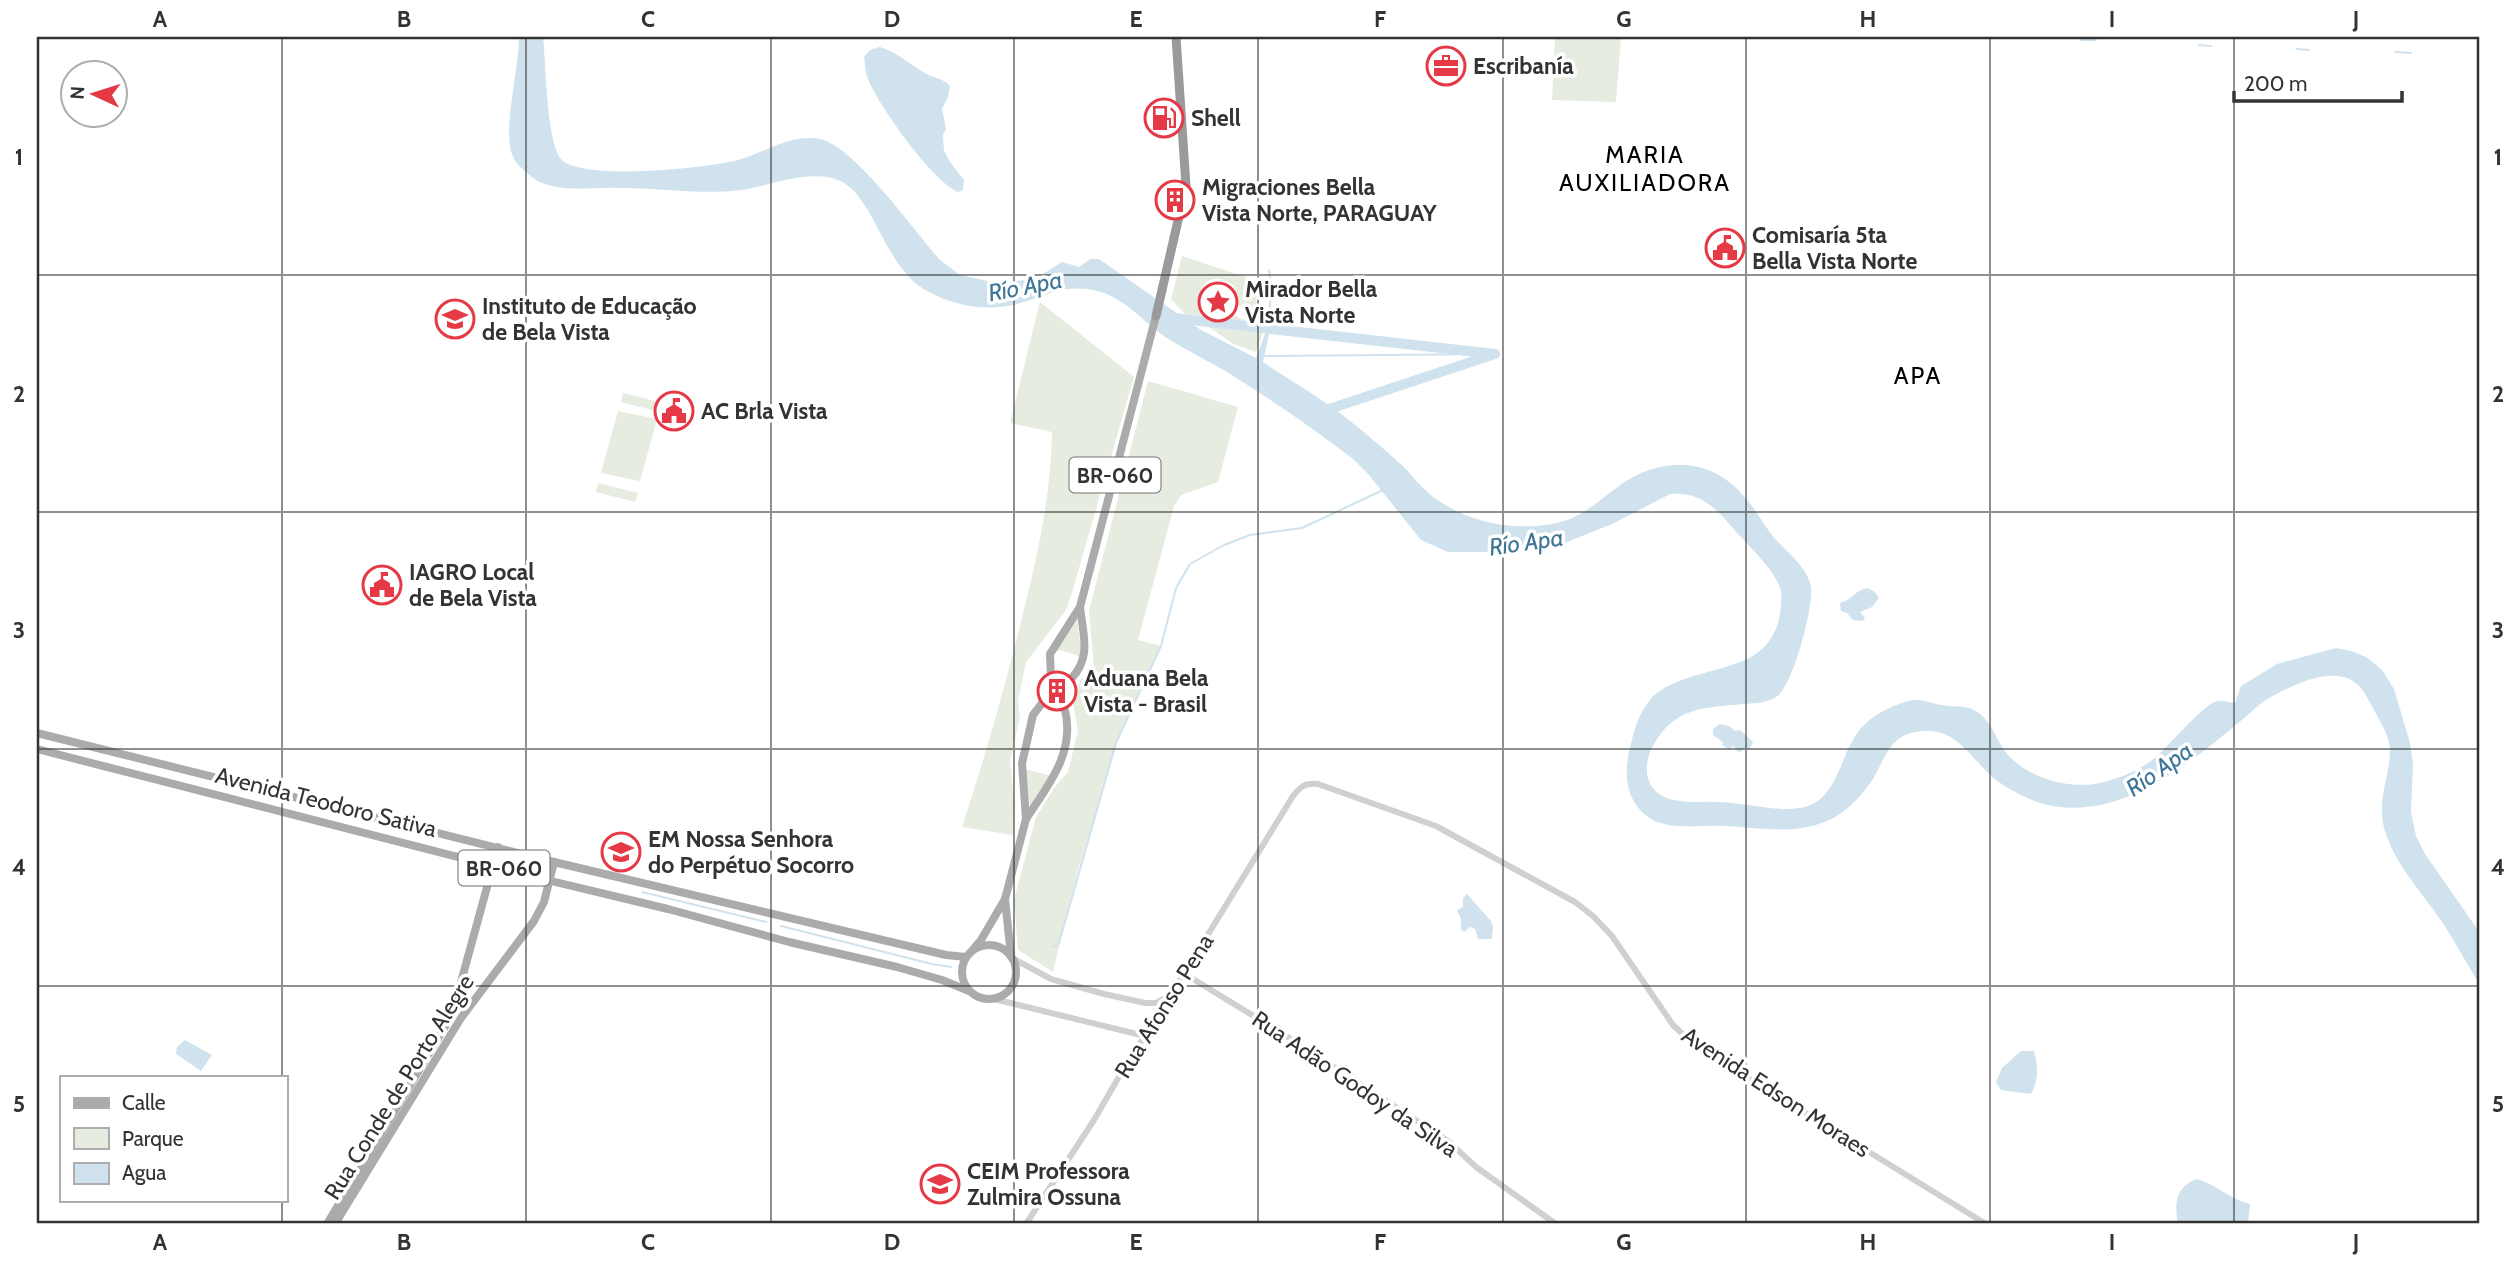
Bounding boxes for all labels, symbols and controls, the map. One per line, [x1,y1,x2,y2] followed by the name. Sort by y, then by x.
[153,5,168,33] text: A
[397,5,411,33] text: B
[641,5,655,33] text: C
[884,5,900,33] text: D
[1129,5,1143,33] text: E
[1374,5,1386,33] text: F
[1616,5,1632,33] text: G
[1860,5,1876,33] text: H
[2109,5,2115,33] text: I
[2352,5,2359,33] text: J
[1425,45,1467,87] office icon: Escribanía
[1473,52,1574,80] place label: Escribanía
[60,60,130,130] north arrow
[2234,60,2402,104] scale bar
[2244,71,2307,96] text: 200 m
[66,85,89,100] text: N
[1143,97,1185,139] fuel station icon: Shell
[1191,104,1241,132] place label: Shell
[1559,140,1731,197] district label: MARIA AUXILIADORA
[15,143,23,171] text: 1
[2494,143,2502,171] text: 1
[1202,173,1438,227] place label: Migraciones Bella Vista Norte, PARAGUAY
[1154,179,1196,221] building icon: Migraciones Bella Vista Norte, PARAGUAY
[1752,221,1917,275] place label: Comisaría 5ta Bella Vista Norte
[1704,227,1746,269] public building icon: Comisaría 5ta Bella Vista Norte
[985,265,1065,307] water label: Río Apa
[1245,275,1378,329] place label: Mirador Bella Vista Norte
[1197,281,1239,323] place icon: Mirador Bella Vista Norte
[482,292,697,346] place label: Instituto de Educação de Bela Vista
[434,298,476,340] school or university icon: Instituto de Educação de Bela Vista
[1894,361,1942,390] district label: APA
[13,380,25,408] text: 2
[2492,380,2504,408] text: 2
[653,390,695,432] public building icon: AC Brla Vista
[701,397,828,425] place label: AC Brla Vista
[1070,458,1160,492] road number: BR-060
[1487,522,1565,562] water label: Río Apa
[409,558,537,612] place label: IAGRO Local de Bela Vista
[361,564,403,606] public building icon: IAGRO Local de Bela Vista
[13,616,25,644] text: 3
[2492,616,2504,644] text: 3
[1084,664,1209,718] place label: Aduana Bela Vista - Brasil
[1036,670,1078,712] building icon: Aduana Bela Vista - Brasil
[2120,736,2198,802] water label: Río Apa
[212,761,440,843] street label: Avenida Teodoro Sativa
[648,825,854,879] place label: EM Nossa Senhora do Perpétuo Socorro
[600,831,642,873] school or university icon: EM Nossa Senhora do Perpétuo Socorro
[458,850,550,886] road number: BR-060
[12,853,26,881] text: 4
[2491,853,2505,881] text: 4
[1109,929,1219,1083] street label: Rua Afonso Pena
[318,969,480,1205] street label: Rua Conde de Porto Alegre
[1247,1005,1463,1163] street label: Rua Adão Godoy da Silva
[1677,1021,1875,1163] street label: Avenida Edson Moraes
[60,1076,287,1202] legend
[13,1090,25,1118] text: 5
[122,1090,166,1115] text: Calle
[2492,1090,2504,1118] text: 5
[122,1126,184,1151] text: Parque
[967,1157,1130,1211] place label: CEIM Professora Zulmira Ossuna
[122,1160,166,1185] text: Agua
[919,1163,961,1205] school or university icon: CEIM Professora Zulmira Ossuna
[153,1228,168,1256] text: A
[397,1228,411,1256] text: B
[641,1228,655,1256] text: C
[884,1228,900,1256] text: D
[1129,1228,1143,1256] text: E
[1374,1228,1386,1256] text: F
[1616,1228,1632,1256] text: G
[1860,1228,1876,1256] text: H
[2109,1228,2115,1256] text: I
[2352,1228,2359,1256] text: J

